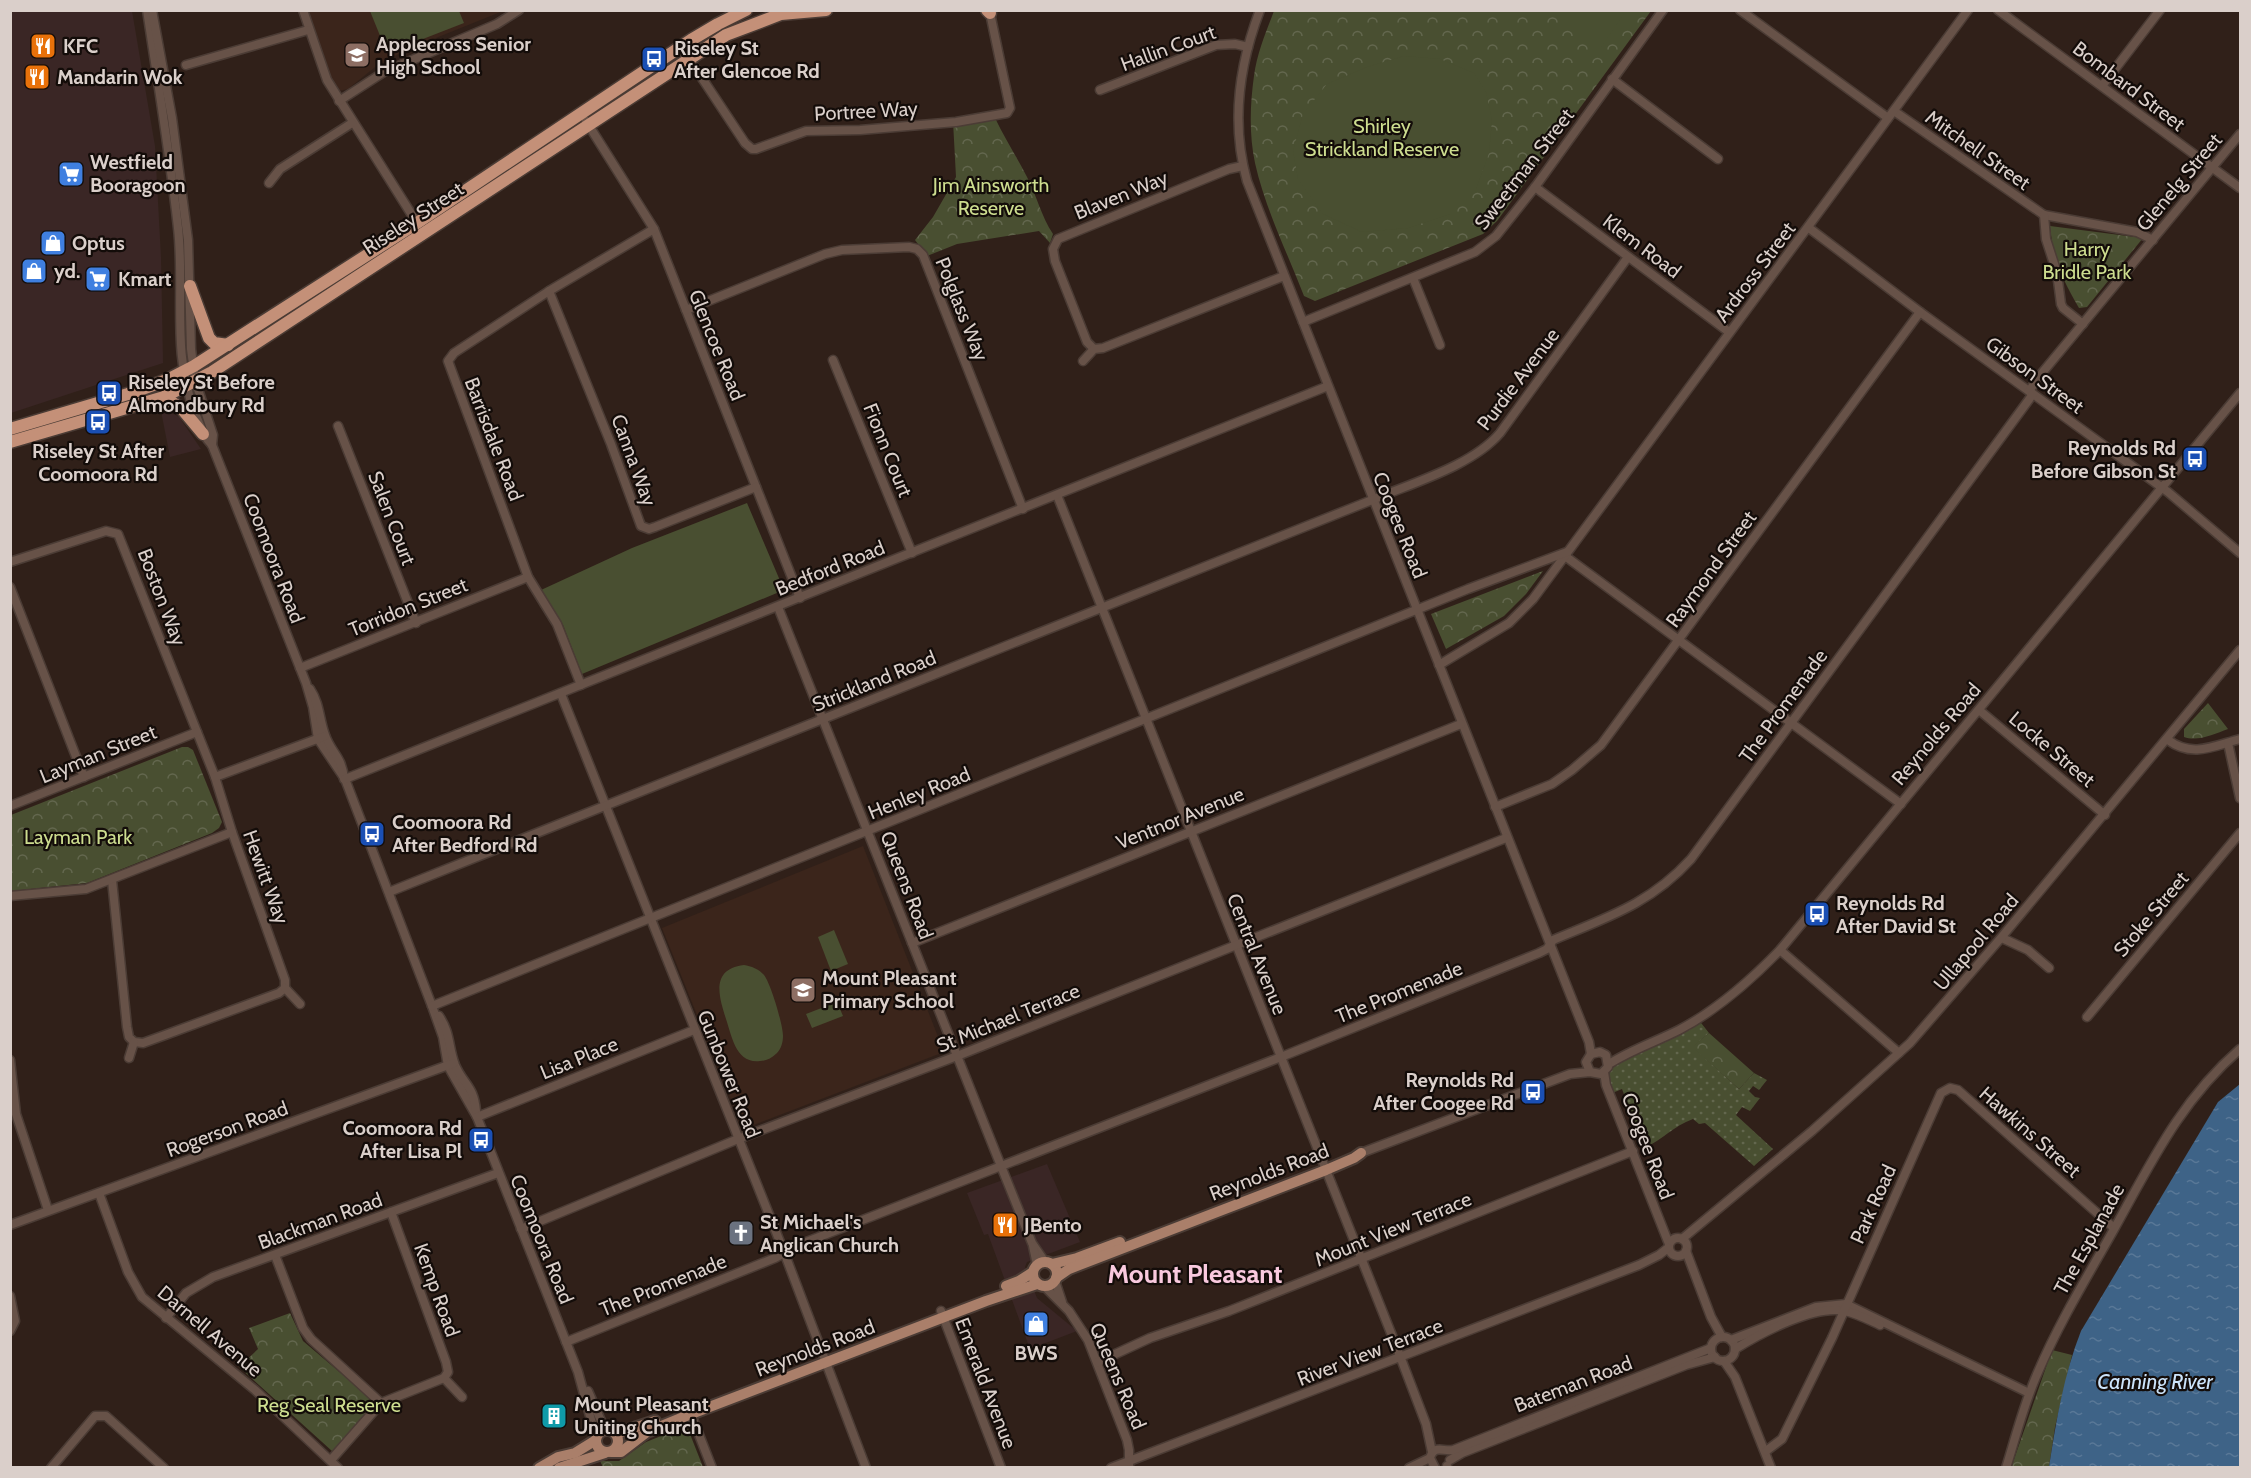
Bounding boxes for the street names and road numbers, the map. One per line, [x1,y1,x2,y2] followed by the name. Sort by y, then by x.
[1117,20,1219,76] street label: Hallin Court
[2068,36,2190,136] street label: Bombard Street
[814,96,918,126] street label: Portree Way
[1469,103,1579,234] street label: Sweetman Street
[1921,105,2035,195] street label: Mitchell Street
[2131,128,2227,236] street label: Glenelg Street
[1071,165,1171,225] street label: Blaven Way
[358,176,468,260] street label: Riseley Street
[1598,209,1686,283] street label: Klem Road
[1710,217,1801,327] street label: Ardross Street
[930,254,994,364] street label: Polglass Way
[684,286,750,404] street label: Glencoe Road
[1472,323,1564,435] street label: Purdie Avenue
[1981,331,2089,419] street label: Gibson Street
[459,374,529,504] street label: Barrisdale Road
[858,400,918,501] street label: Fionn Court
[606,411,662,509] street label: Canna Way
[363,468,421,568] street label: Salen Court
[1368,468,1432,582] street label: Coogee Road
[238,490,310,626] street label: Coomoora Road
[1661,506,1761,632] street label: Raymond Street
[772,535,888,601] street label: Bedford Road
[133,545,191,649] street label: Boston Way
[345,572,471,642] street label: Torridon Street
[809,645,939,717] street label: Strickland Road
[1734,645,1832,767] street label: The Promenade
[1886,678,1986,790] street label: Reynolds Road
[2004,706,2100,792] street label: Locke Street
[36,720,160,788] street label: Layman Street
[864,762,974,824] street label: Henley Road
[1113,782,1247,854] street label: Ventnor Avenue
[238,827,294,927] street label: Hewitt Way
[875,828,939,942] street label: Queens Road
[2108,866,2194,961] street label: Stoke Street
[1929,889,2023,995] street label: Ullapool Road
[1222,890,1292,1018] street label: Central Avenue
[1332,956,1466,1028] street label: The Promenade
[933,978,1083,1058] street label: St Michael Terrace
[692,1007,766,1141] street label: Gunbower Road
[537,1032,621,1084] street label: Lisa Place
[1974,1082,2086,1183] street label: Hawkins Street
[1617,1089,1679,1203] street label: Coogee Road
[163,1096,291,1162] street label: Rogerson Road
[1206,1138,1332,1206] street label: Reynolds Road
[1845,1161,1901,1247] street label: Park Road
[505,1171,579,1307] street label: Coomoora Road
[2049,1179,2129,1299] street label: The Esplanade
[255,1187,385,1255] street label: Blackman Road
[1311,1187,1475,1271] street label: Mount View Terrace
[409,1240,465,1340] street label: Kemp Road
[596,1249,730,1321] street label: The Promenade
[153,1280,267,1382] street label: Darnell Avenue
[1294,1313,1446,1391] street label: River View Terrace
[752,1314,878,1382] street label: Reynolds Road
[950,1314,1022,1452] street label: Emerald Avenue
[1085,1319,1151,1433] street label: Queens Road
[1511,1350,1635,1418] street label: Bateman Road

